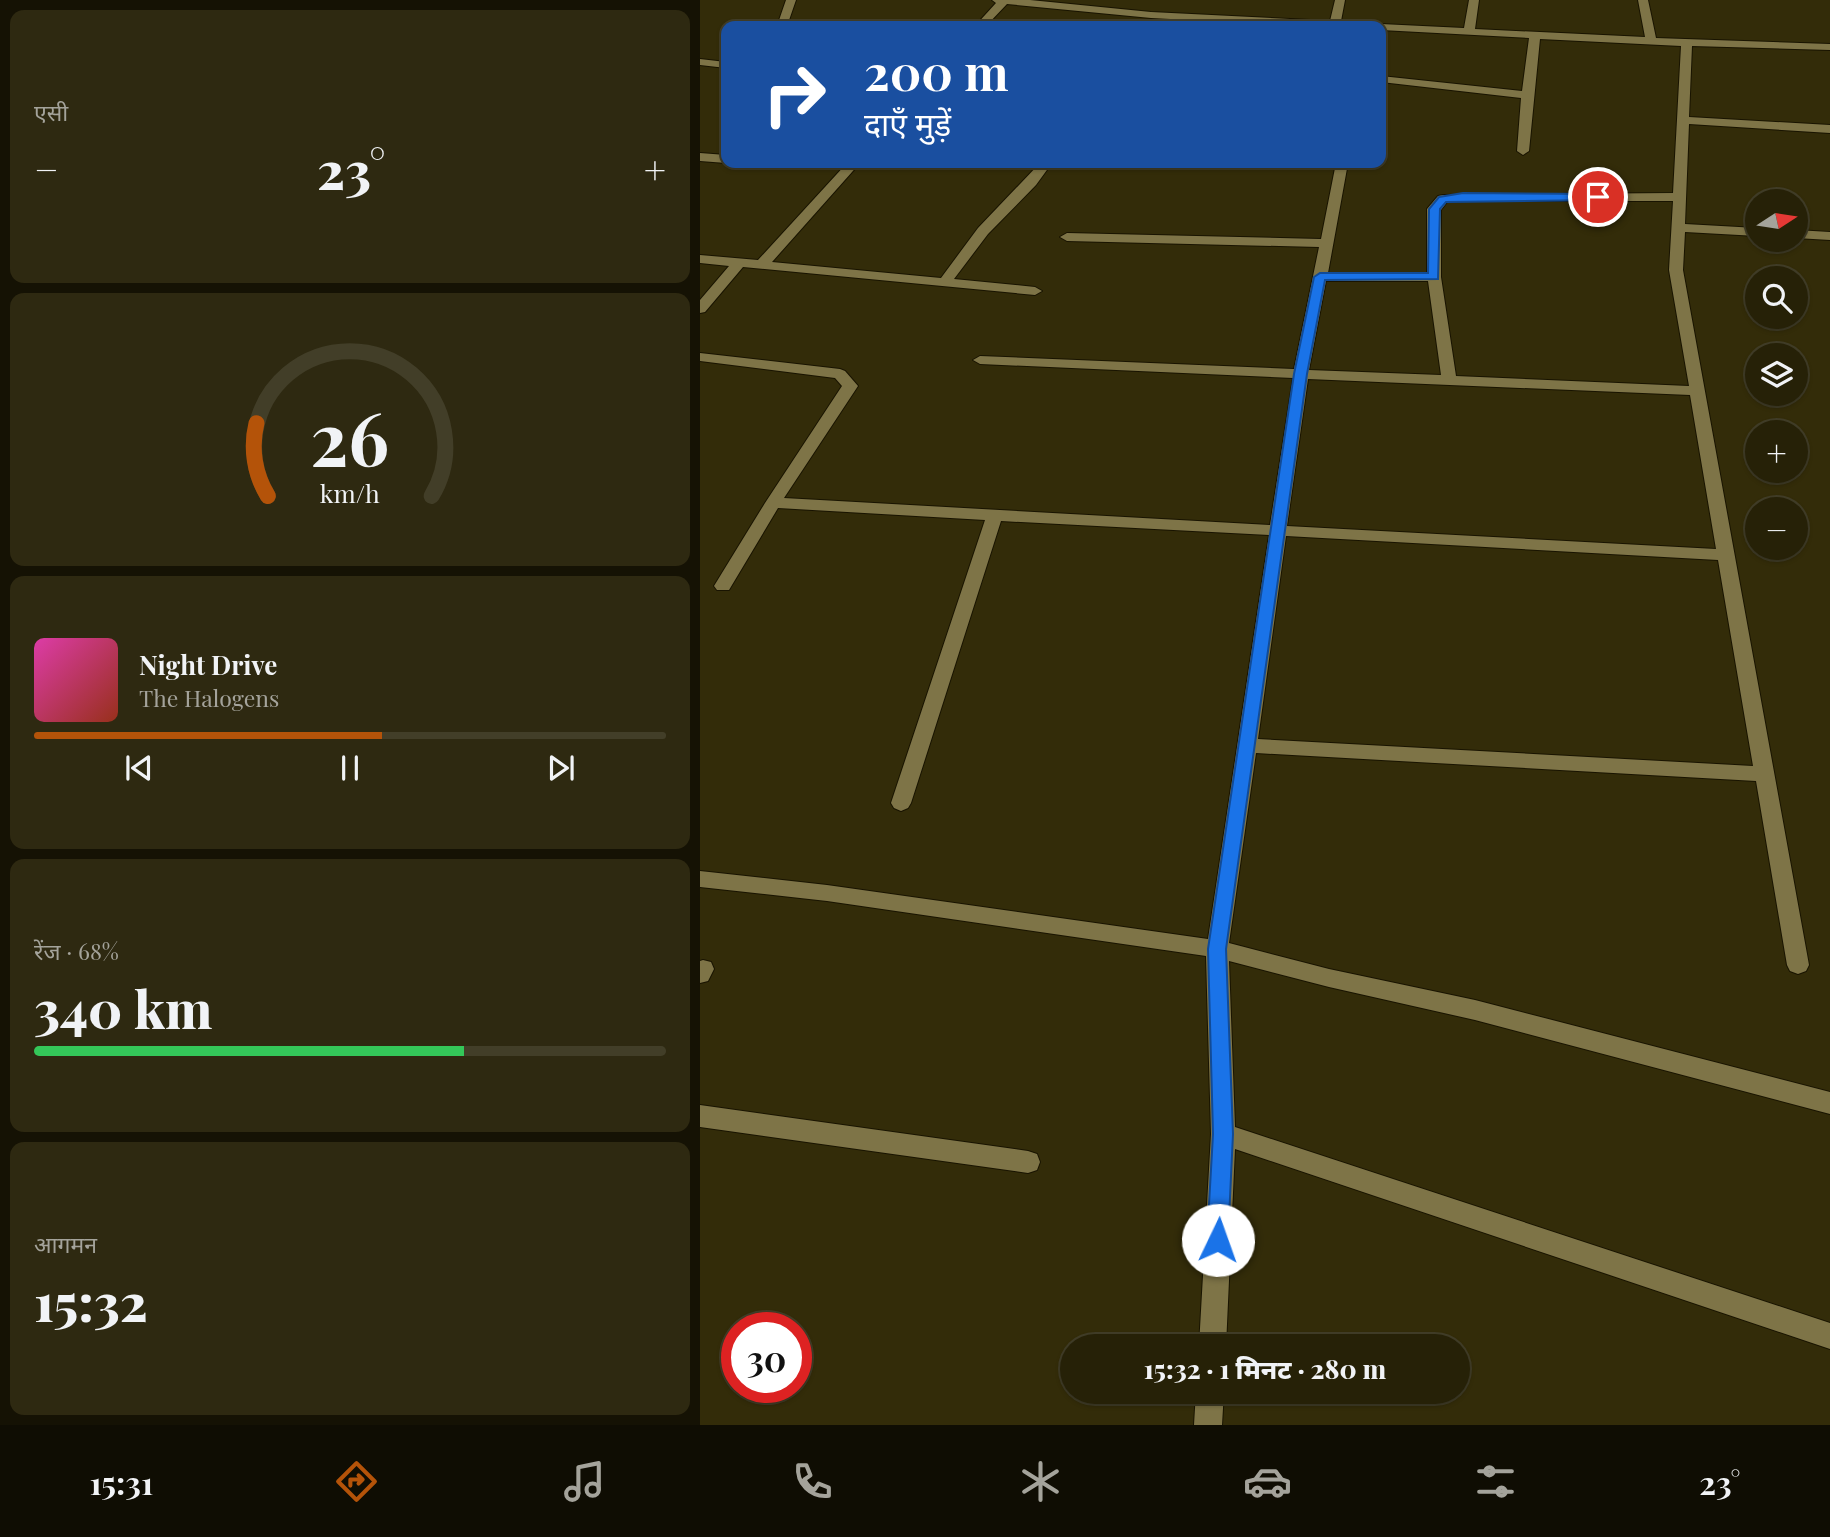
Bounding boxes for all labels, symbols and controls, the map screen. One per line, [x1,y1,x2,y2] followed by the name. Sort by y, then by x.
[864,38,1009,103] text: 200 m
[749,49,840,140] icon: right
[34,96,68,127] text: एसी
[864,101,951,144] text: दाएँ मुड़ें
[317,134,385,203] text: 23°
[34,143,59,194] text: −
[644,143,666,194] text: +
[1568,167,1628,227] pin
[1579,178,1617,216] icon: arrive
[1745,189,1808,252] north arrow
[1745,189,1808,560] map controls
[1745,266,1808,329] button: search
[1745,343,1808,406] button: layers
[311,387,389,484] text: 26
[1745,420,1808,483] button: +
[320,475,380,508] text: km/h
[1745,497,1808,560] button: −
[139,647,277,682] text: Night Drive
[139,682,279,713] text: The Halogens
[120,749,158,787] icon: previous
[331,749,369,787] icon: pause
[542,749,580,787] icon: next
[34,935,119,966] text: रेंज · 68%
[34,973,212,1042] text: 340 km
[1181,1203,1255,1277] position arrow
[34,1228,97,1259] text: आगमन
[34,1266,148,1335] text: 15:32
[721,1312,812,1403] speed limit sign: 30
[1144,1351,1386,1386] text: 15:32 · 1 मिनट · 280 m
[332,1457,381,1506] icon: directions
[560,1457,609,1506] icon: music
[788,1457,837,1506] icon: phone
[1016,1457,1065,1506] icon: climate
[1243,1457,1292,1506] icon: car
[1471,1457,1520,1506] icon: filters
[89,1460,153,1503] text: 15:31
[1699,1460,1741,1503] text: 23°

